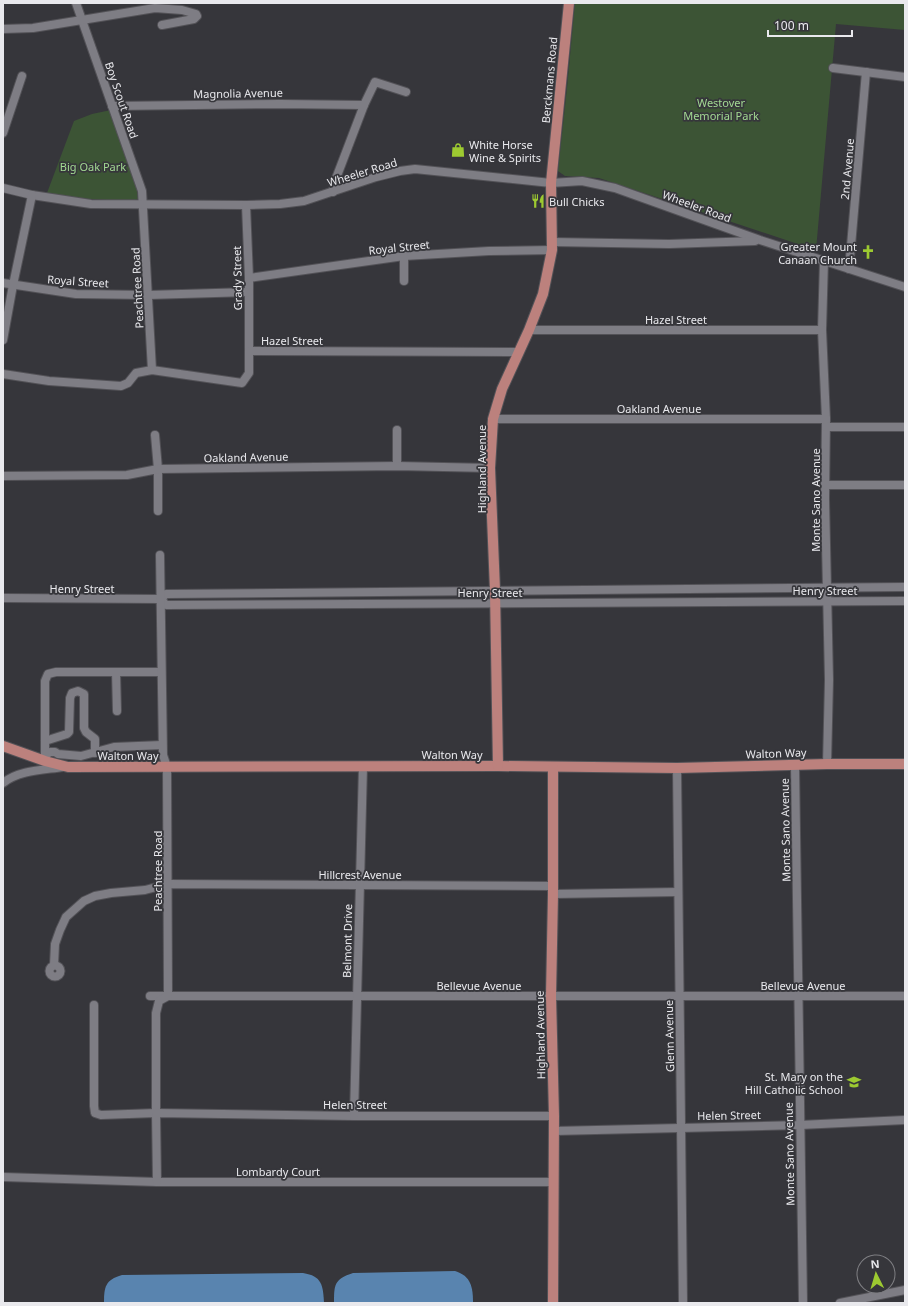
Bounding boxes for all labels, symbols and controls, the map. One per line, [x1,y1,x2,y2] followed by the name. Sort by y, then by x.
[768,12,852,38] scale bar
[774,17,809,34] text: 100 m
[538,36,560,124] street label: Berckmans Road
[102,60,142,140] street label: Boy Scout Road
[193,85,283,101] street label: Magnolia Avenue
[683,95,759,123] park label: Westover Memorial Park
[469,137,541,165] place label: White Horse Wine & Spirits
[837,138,857,200] street label: 2nd Avenue
[450,142,466,158] shop icon: White Horse Wine & Spirits
[325,154,399,190] street label: Wheeler Road
[60,159,126,174] park label: Big Oak Park
[660,187,734,225] street label: Wheeler Road
[530,193,546,209] restaurant icon: Bull Chicks
[549,194,605,209] place label: Bull Chicks
[368,236,430,258] street label: Royal Street
[778,239,857,267] place label: Greater Mount Canaan Church
[860,244,876,260] church icon: Greater Mount Canaan Church
[229,246,245,310] street label: Grady Street
[127,247,147,329] street label: Peachtree Road
[47,271,109,291] street label: Royal Street
[645,312,707,327] street label: Hazel Street
[261,333,323,348] street label: Hazel Street
[617,401,701,416] street label: Oakland Avenue
[474,425,489,513] street label: Highland Avenue
[808,448,823,552] street label: Monte Sano Avenue
[204,449,288,465] street label: Oakland Avenue
[50,581,114,596] street label: Henry Street
[793,583,857,598] street label: Henry Street
[458,585,522,600] street label: Henry Street
[745,744,807,762] street label: Walton Way
[421,747,483,762] street label: Walton Way
[97,748,159,763] street label: Walton Way
[777,778,793,882] street label: Monte Sano Avenue
[150,830,165,912] street label: Peachtree Road
[318,867,402,882] street label: Hillcrest Avenue
[339,904,355,978] street label: Belmont Drive
[436,978,522,993] street label: Bellevue Avenue
[760,978,846,993] street label: Bellevue Avenue
[532,991,548,1079] street label: Highland Avenue
[661,1000,677,1072] street label: Glenn Avenue
[745,1069,843,1097] place label: St. Mary on the Hill Catholic School
[846,1074,862,1090] school or university icon: St. Mary on the Hill Catholic School
[323,1097,387,1112] street label: Helen Street
[781,1102,797,1206] street label: Monte Sano Avenue
[697,1107,761,1123] street label: Helen Street
[236,1164,320,1179] street label: Lombardy Court
[856,1254,896,1294] north arrow
[870,1256,880,1271] text: N

